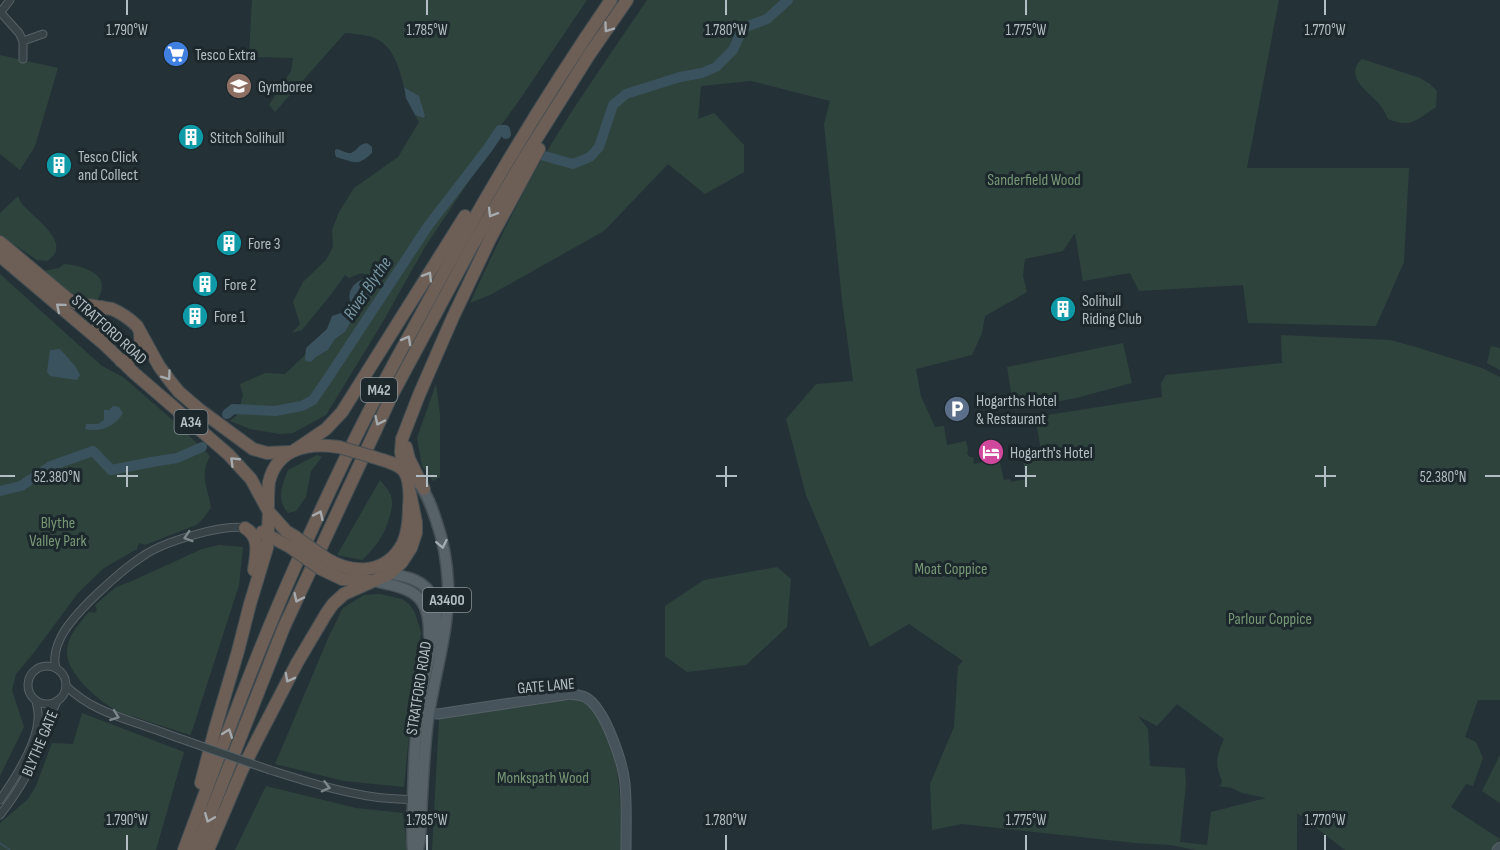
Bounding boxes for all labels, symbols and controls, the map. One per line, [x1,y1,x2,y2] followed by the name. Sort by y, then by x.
[106,21,148,40] text: 1.790°W
[407,21,448,40] text: 1.785°W
[604,21,615,32] one-way arrow
[705,21,747,40] text: 1.780°W
[1006,21,1046,40] text: 1.775°W
[1305,21,1346,40] text: 1.770°W
[161,39,191,69] supermarket icon: Tesco Extra
[195,46,256,65] place label: Tesco Extra
[224,71,254,101] school or university icon: Gymboree
[258,78,313,97] place label: Gymboree
[176,122,206,152] building icon: Stitch Solihull
[210,129,285,148] place label: Stitch Solihull
[78,148,138,185] place label: Tesco Click and Collect
[44,150,74,180] building icon: Tesco Click and Collect
[987,171,1081,190] park label: Sanderfield Wood
[488,207,499,217] one-way arrow
[214,228,244,258] building icon: Fore 3
[248,235,281,254] place label: Fore 3
[339,253,396,324] water label: River Blythe
[190,269,220,299] building icon: Fore 2
[420,272,432,282] one-way arrow
[224,276,256,295] place label: Fore 2
[67,291,151,369] street label: STRATFORD ROAD
[1082,292,1142,329] place label: Solihull Riding Club
[1048,294,1078,324] building icon: Solihull Riding Club
[180,301,210,331] building icon: Fore 1
[56,303,67,314] one-way arrow
[214,308,246,327] place label: Fore 1
[400,336,411,347] one-way arrow
[160,370,171,381] one-way arrow
[361,378,397,402] road number: M42
[976,392,1057,429] place label: Hogarths Hotel & Restaurant
[942,394,972,424] parking icon: Hogarths Hotel & Restaurant
[174,410,207,434] road number: A34
[375,415,387,426] one-way arrow
[976,437,1006,467] hotel icon: Hogarth's Hotel
[1010,444,1093,463] place label: Hogarth's Hotel
[230,457,241,468] one-way arrow
[34,468,80,487] text: 52.380°N
[1420,468,1466,487] text: 52.380°N
[312,510,324,521] one-way arrow
[29,514,87,551] park label: Blythe Valley Park
[183,530,194,542] one-way arrow
[435,539,448,549] one-way arrow
[915,560,987,579] park label: Moat Coppice
[423,588,471,612] road number: A3400
[293,592,305,603] one-way arrow
[1228,610,1312,629] park label: Parlour Coppice
[403,640,436,737] street label: STRATFORD ROAD
[285,671,296,682] one-way arrow
[517,675,576,698] street label: GATE LANE
[18,708,63,779] street label: BLYTHE GATE
[109,709,120,721] one-way arrow
[221,728,233,739] one-way arrow
[497,769,589,788] park label: Monkspath Wood
[321,780,331,793] one-way arrow
[106,811,148,830] text: 1.790°W
[407,811,448,830] text: 1.785°W
[705,811,747,830] text: 1.780°W
[1006,811,1046,830] text: 1.775°W
[1305,811,1346,830] text: 1.770°W
[204,812,216,823] one-way arrow

